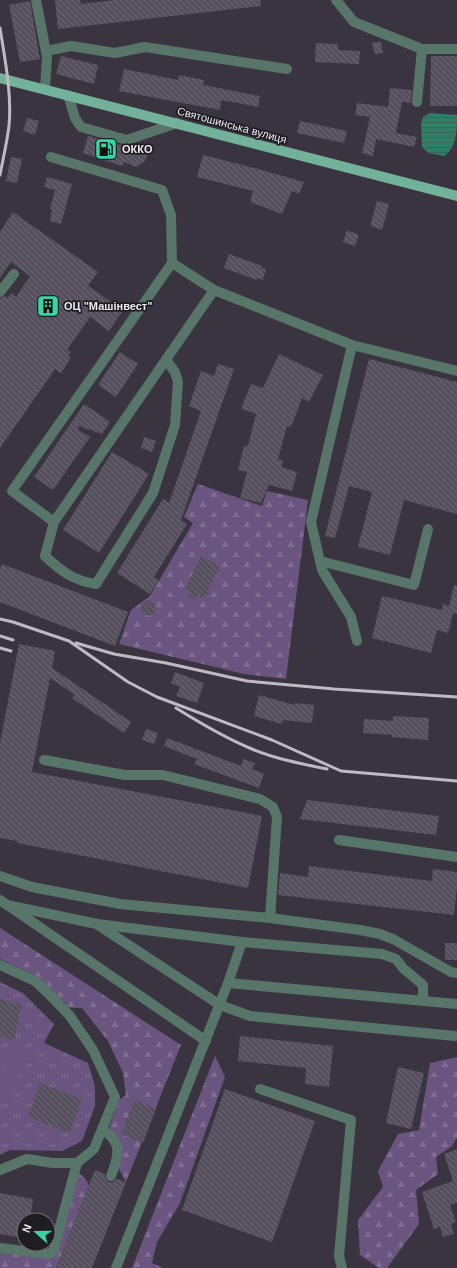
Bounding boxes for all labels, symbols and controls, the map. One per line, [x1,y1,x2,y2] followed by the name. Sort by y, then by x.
[176,105,288,145] street label: Святошинська вулиця
[93,136,119,162] fuel station icon: ОККО
[122,143,153,155] place label: ОККО
[35,293,61,319] building icon: ОЦ "Машінвест"
[64,300,152,312] place label: ОЦ "Машінвест"
[16,1212,56,1252] north arrow
[20,1223,34,1234] text: N

